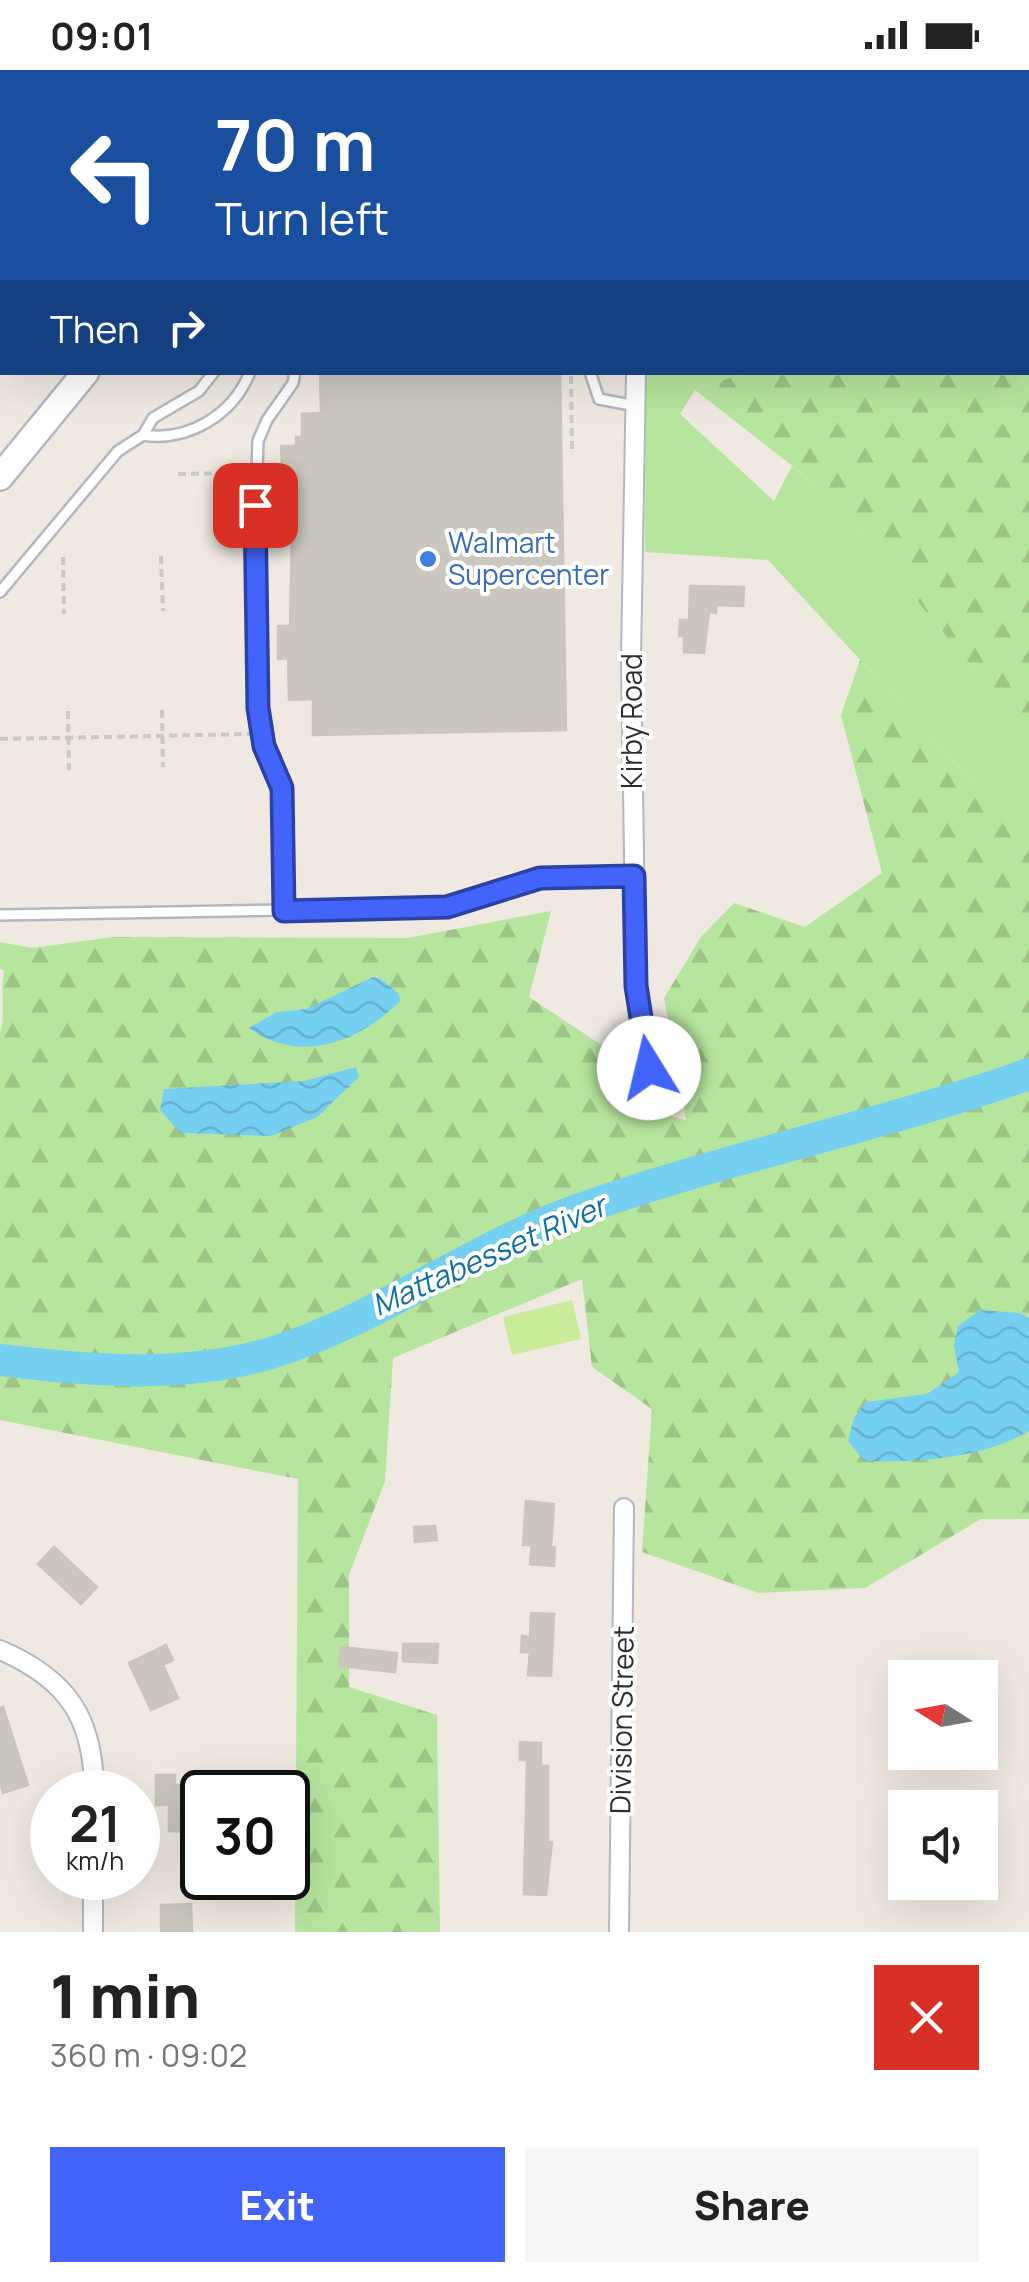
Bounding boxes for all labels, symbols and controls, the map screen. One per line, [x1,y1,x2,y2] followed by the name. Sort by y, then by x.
[50,9,153,61] text: 09:01
[215,96,375,192] text: 70 m
[50,110,180,240] icon: left
[215,187,389,249] text: Turn left
[159,300,214,355] icon: right
[50,302,139,354] text: Then
[213,463,298,548] pin
[228,478,283,533] icon: arrive
[448,523,609,593] place label: Walmart Supercenter
[417,548,439,570] marker: Walmart Supercenter
[612,653,650,789] street label: Kirby Road
[597,1016,701,1120] position arrow
[365,1183,616,1325] water label: Mattabesset River
[600,1625,642,1814] street label: Division Street
[888,1660,998,1770] north arrow
[888,1660,998,1900] map controls
[180,1770,310,1900] speed limit sign: 30
[69,1789,121,1857] text: 21
[888,1790,998,1900] button: sound
[66,1843,124,1878] text: km/h
[50,1954,200,2036] text: 1 min
[874,1965,979,2070] button: close
[50,2033,247,2077] text: 360 m · 09:02
[50,2147,505,2262] button: Exit
[525,2147,979,2262] button: Share

